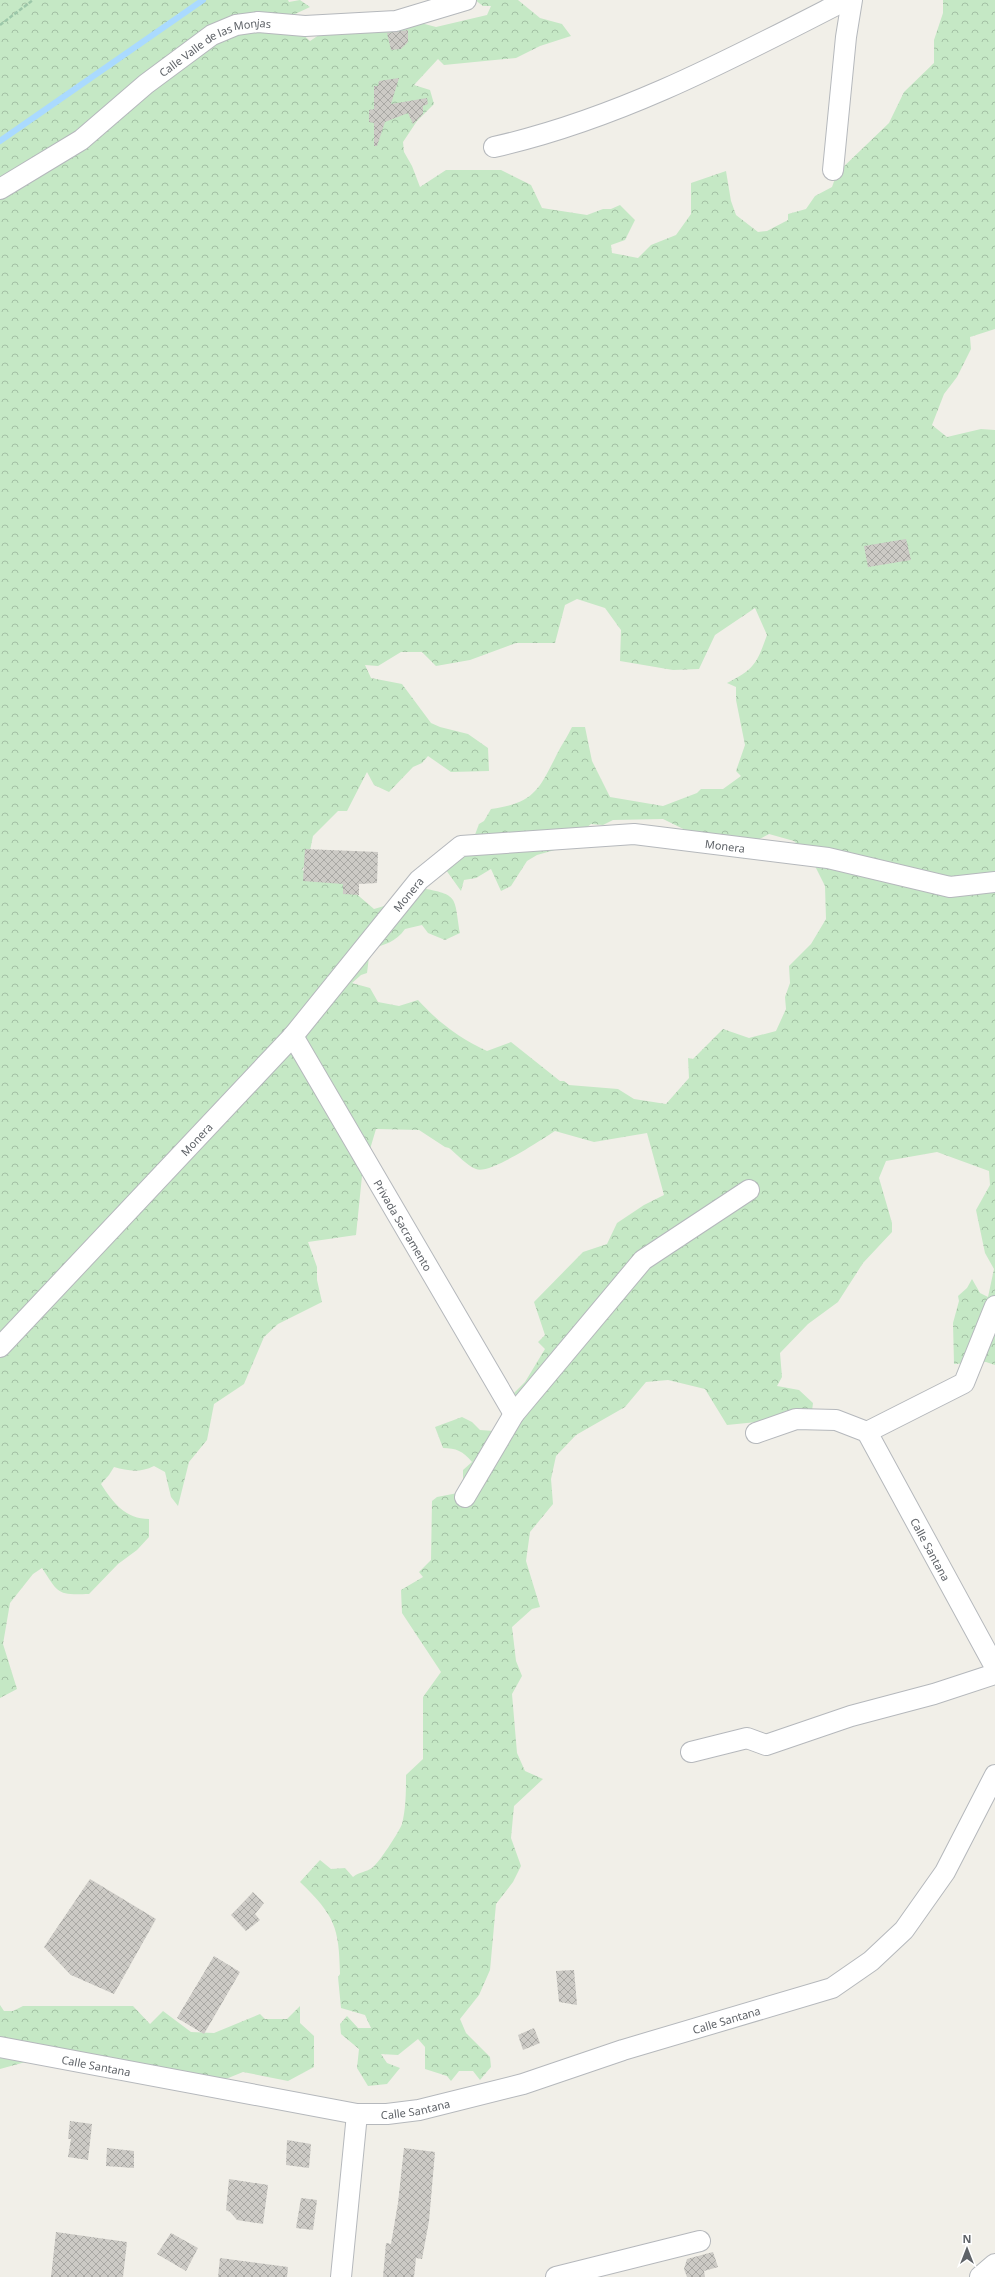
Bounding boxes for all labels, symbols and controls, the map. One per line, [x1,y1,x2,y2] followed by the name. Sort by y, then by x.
[156,14,272,80] street label: Calle Valle de las Monjas
[704,835,746,855] street label: Monera
[389,874,426,914] street label: Monera
[177,1119,215,1159] street label: Monera
[371,1177,436,1274] street label: Privada Sacramento
[907,1515,954,1583] street label: Calle Santana
[691,2002,762,2037] street label: Calle Santana
[60,2051,132,2079] street label: Calle Santana
[381,2095,451,2122] street label: Calle Santana
[947,2229,987,2269] north arrow
[963,2231,971,2246] text: N

